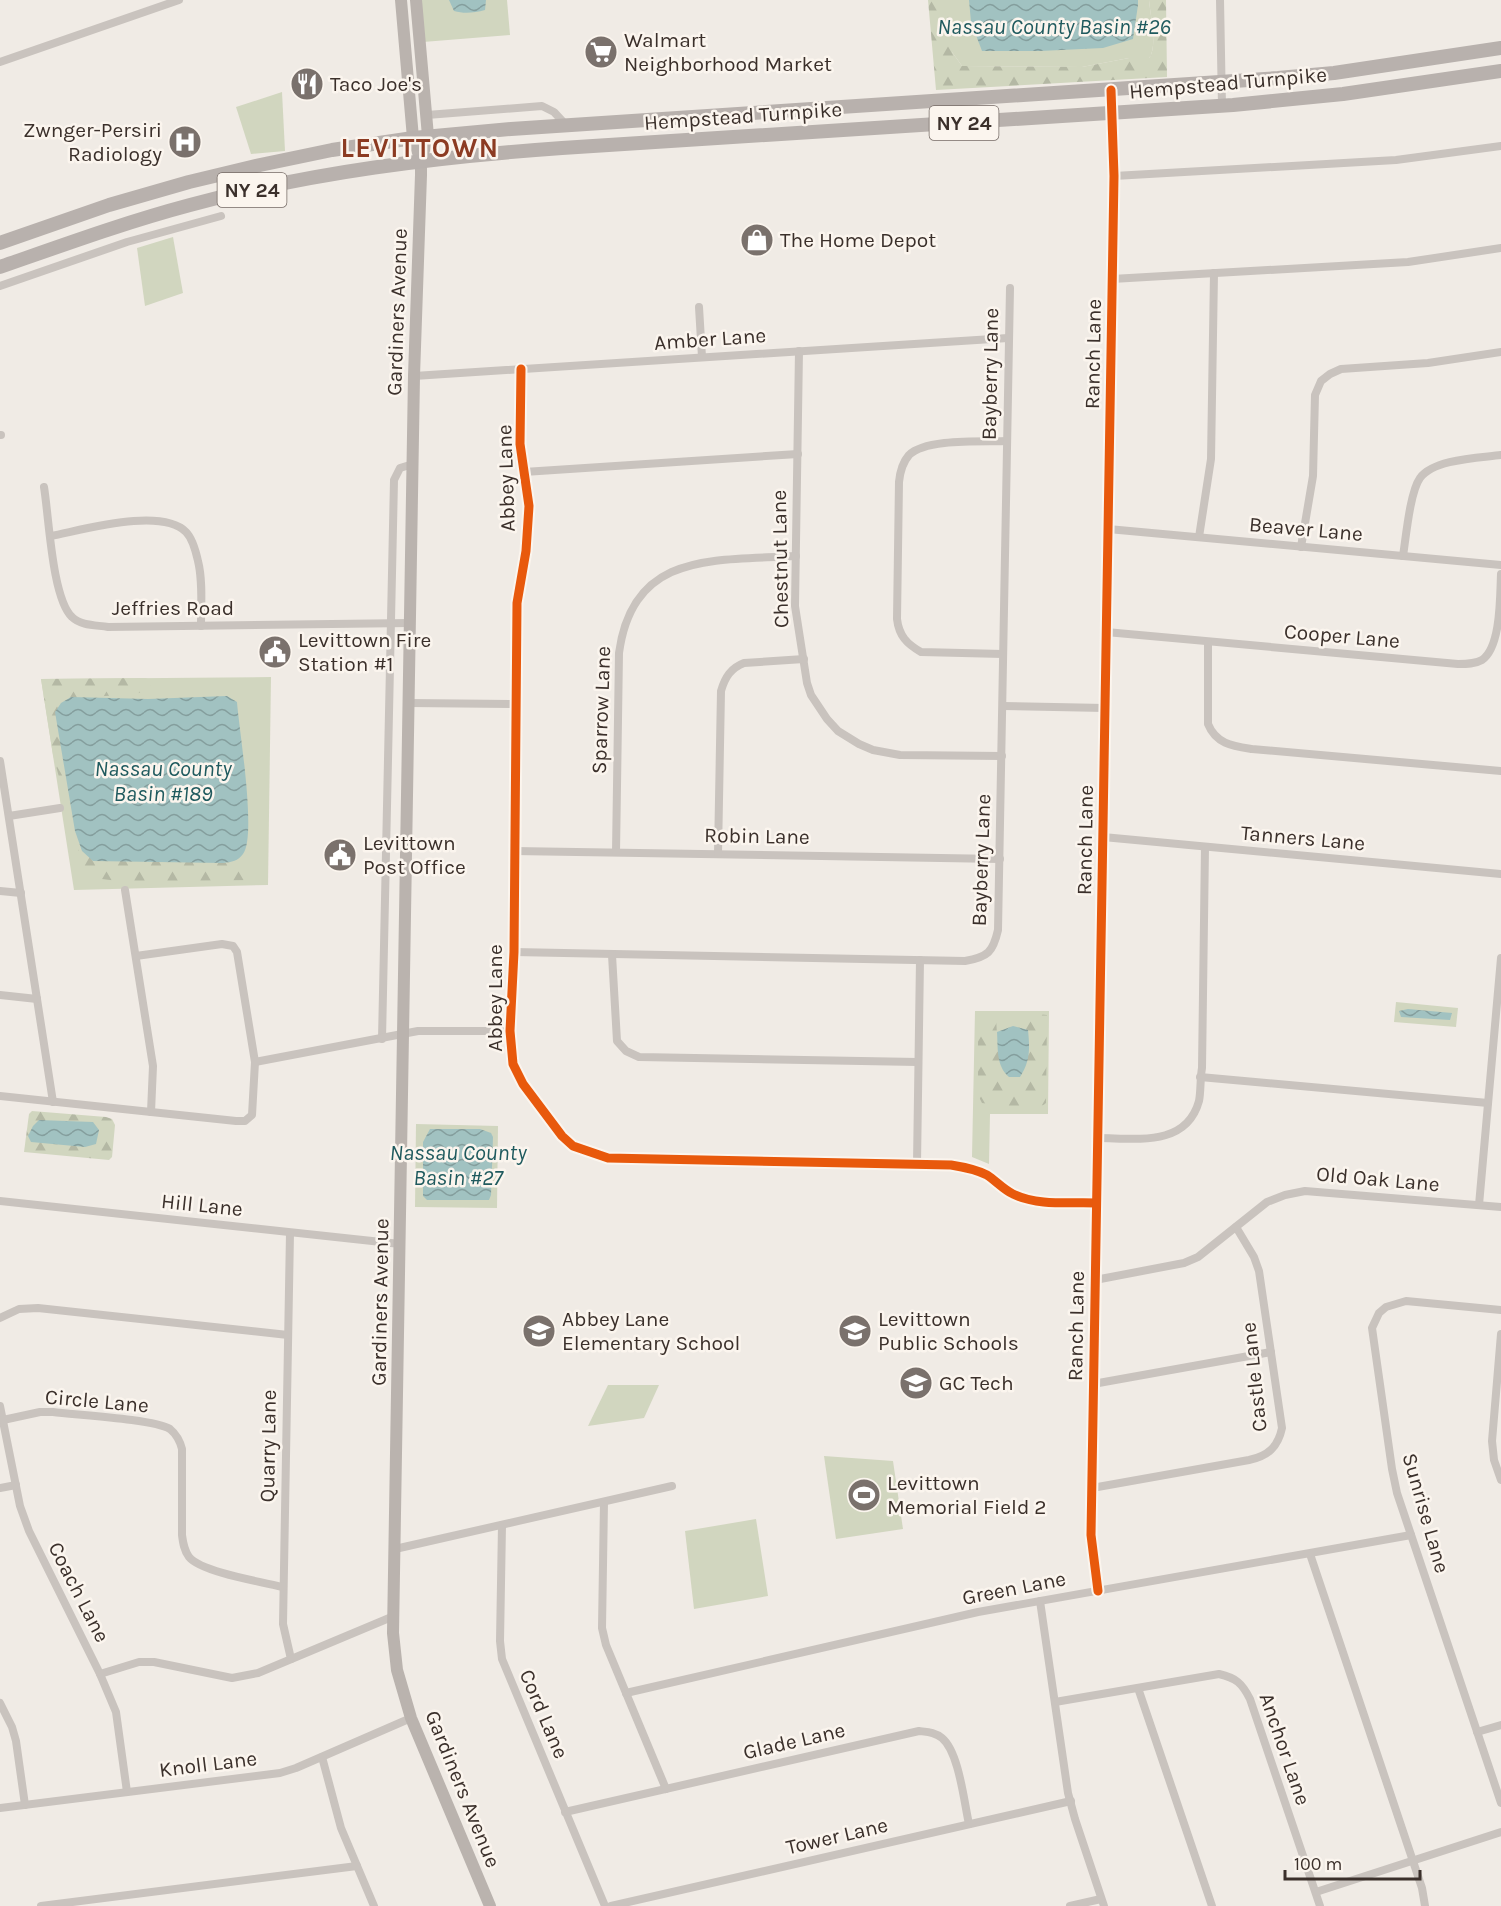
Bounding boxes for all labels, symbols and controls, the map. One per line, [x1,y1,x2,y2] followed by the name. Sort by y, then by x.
[937,14,1171,40] water label: Nassau County Basin #26
[624,28,832,76] place label: Walmart Neighborhood Market
[583,34,619,70] supermarket icon: Walmart Neighborhood Market
[1128,62,1328,104] street label: Hempstead Turnpike
[289,66,325,102] restaurant icon: Taco Joe's
[330,72,422,96] place label: Taco Joe's
[643,97,843,135] street label: Hempstead Turnpike
[930,106,998,140] road number: NY 24
[23,118,162,166] place label: Zwnger-Persiri Radiology
[167,124,203,160] hospital icon: Zwnger-Persiri Radiology
[340,132,500,164] district label: LEVITTOWN
[218,173,286,207] road number: NY 24
[739,222,775,258] shop icon: The Home Depot
[382,228,412,396] street label: Gardiners Avenue
[780,228,936,252] place label: The Home Depot
[1080,299,1106,409] street label: Ranch Lane
[977,308,1003,440] street label: Bayberry Lane
[653,323,767,355] street label: Amber Lane
[492,424,520,532] street label: Abbey Lane
[767,490,793,628] street label: Chestnut Lane
[1248,512,1364,546] street label: Beaver Lane
[112,596,234,620] street label: Jeffries Road
[1283,619,1401,653] street label: Cooper Lane
[298,628,431,676] place label: Levittown Fire Station #1
[257,634,293,670] public building icon: Levittown Fire Station #1
[587,646,615,774] street label: Sparrow Lane
[94,756,233,807] water label: Nassau County Basin #189
[1072,785,1098,895] street label: Ranch Lane
[967,793,995,927] street label: Bayberry Lane
[1240,821,1366,855] street label: Tanners Lane
[704,823,810,849] street label: Robin Lane
[363,831,466,879] place label: Levittown Post Office
[322,837,358,873] public building icon: Levittown Post Office
[483,944,507,1052] street label: Abbey Lane
[389,1140,528,1191] water label: Nassau County Basin #27
[1315,1162,1441,1196] street label: Old Oak Lane
[160,1189,244,1221] street label: Hill Lane
[367,1218,393,1386] street label: Gardiners Avenue
[1063,1271,1089,1381] street label: Ranch Lane
[562,1307,740,1355] place label: Abbey Lane Elementary School
[878,1307,1019,1355] place label: Levittown Public Schools
[521,1313,557,1349] school or university icon: Abbey Lane Elementary School
[837,1313,873,1349] school or university icon: Levittown Public Schools
[1236,1321,1272,1433] street label: Castle Lane
[898,1365,934,1401] school or university icon: GC Tech
[939,1371,1014,1395] place label: GC Tech
[44,1385,150,1417] street label: Circle Lane
[255,1389,281,1503] street label: Quarry Lane
[1397,1450,1455,1576] street label: Sunrise Lane
[887,1471,1047,1519] place label: Levittown Memorial Field 2
[846,1477,882,1513] sports icon: Levittown Memorial Field 2
[44,1538,114,1646] street label: Coach Lane
[960,1566,1068,1610] street label: Green Lane
[515,1666,573,1762] street label: Cord Lane
[1255,1690,1315,1808] street label: Anchor Lane
[420,1707,506,1871] street label: Gardiners Avenue
[741,1718,847,1764] street label: Glade Lane
[158,1746,258,1782] street label: Knoll Lane
[784,1813,890,1859] street label: Tower Lane
[1285,1843,1420,1881] scale bar
[1294,1853,1342,1875] text: 100 m

